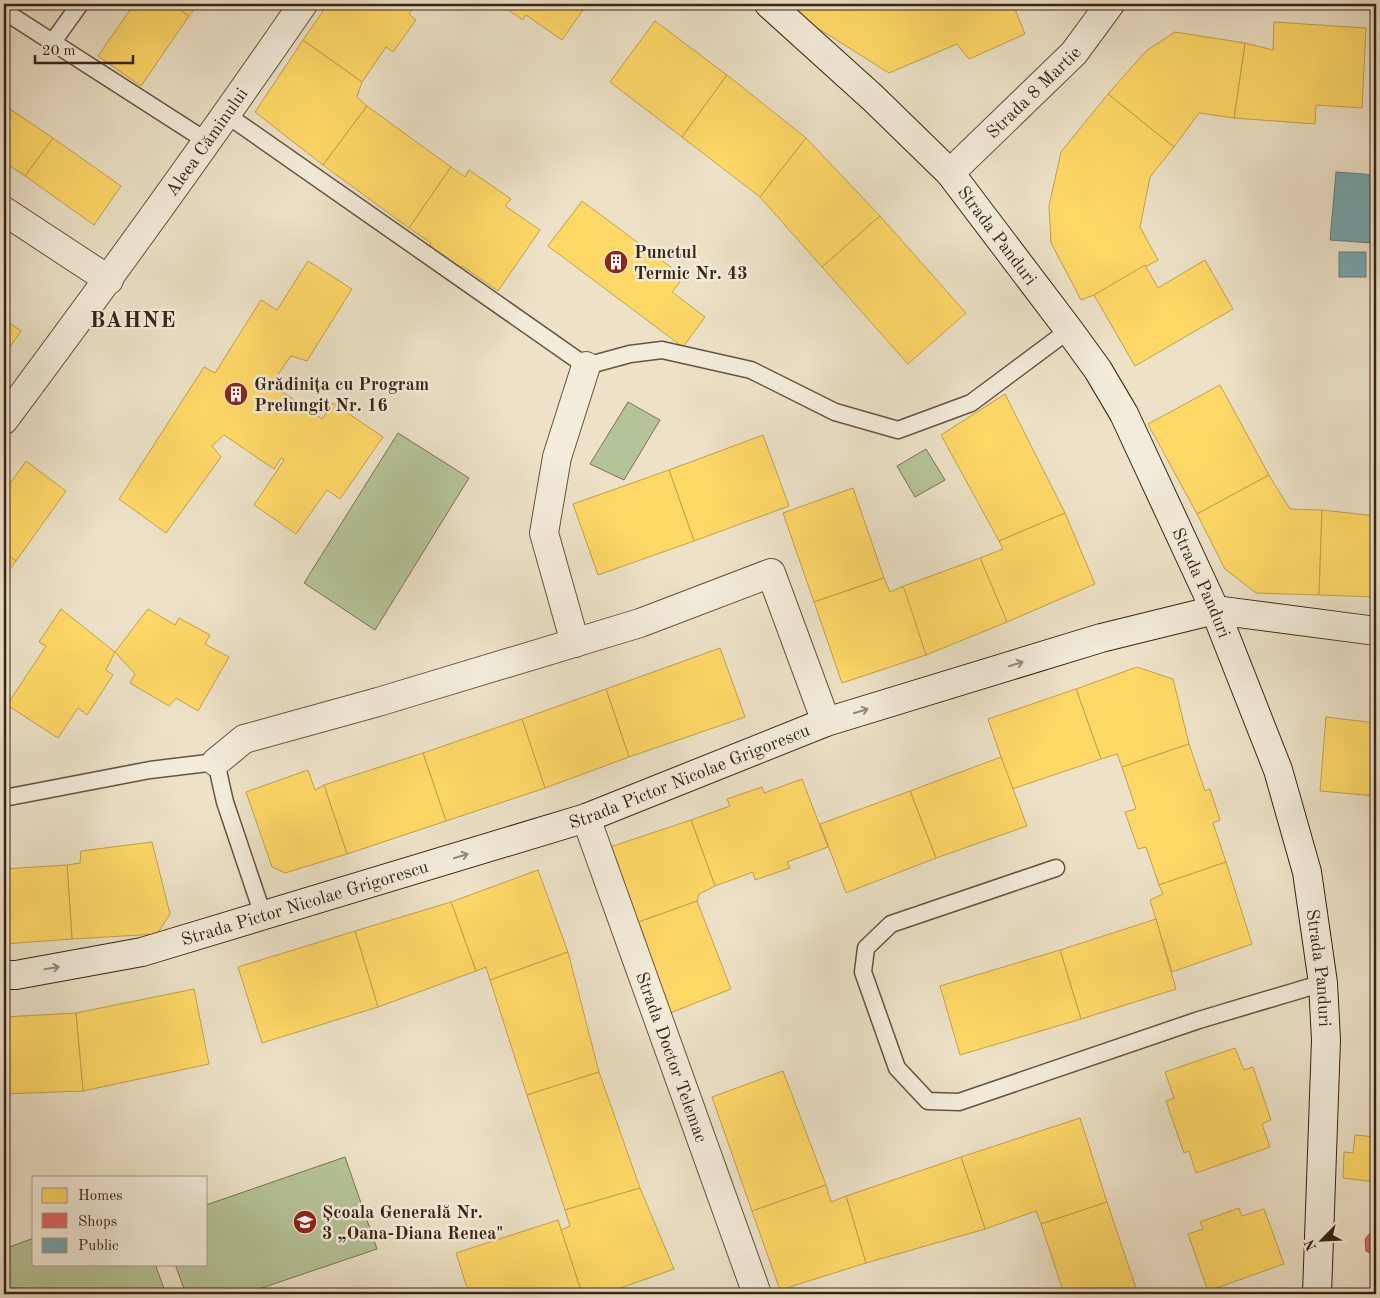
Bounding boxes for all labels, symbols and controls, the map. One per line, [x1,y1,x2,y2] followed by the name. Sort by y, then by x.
[35,32,132,64] scale bar
[42,44,76,59] text: 20 m
[983,44,1085,142] street label: Strada 8 Martie
[163,85,252,200] street label: Aleea Căminului
[954,183,1040,289] street label: Strada Panduri
[634,244,748,283] place label: Punctul Termic Nr. 43
[603,249,629,275] building icon: Punctul Termic Nr. 43
[90,310,176,332] district label: BAHNE
[254,376,429,415] place label: Grădinița cu Program Prelungit Nr. 16
[223,381,249,407] building icon: Grădinița cu Program Prelungit Nr. 16
[1168,525,1233,641] street label: Strada Panduri
[1008,658,1024,668] one-way arrow
[852,706,868,716] one-way arrow
[567,721,813,833] street label: Strada Pictor Nicolae Grigorescu
[453,850,469,860] one-way arrow
[179,858,431,950] street label: Strada Pictor Nicolae Grigorescu
[1302,908,1333,1027] street label: Strada Panduri
[44,963,60,973] one-way arrow
[632,970,710,1145] street label: Strada Doctor Telemac
[32,1176,208,1266] legend
[78,1189,123,1204] text: Homes
[322,1204,503,1243] place label: Școala Generală Nr. 3 „Oana-Diana Renea"
[292,1209,318,1235] school or university icon: Școala Generală Nr. 3 „Oana-Diana Renea"
[78,1215,117,1230] text: Shops
[1298,1216,1348,1266] north arrow
[1302,1237,1320,1253] text: N
[78,1239,119,1254] text: Public

